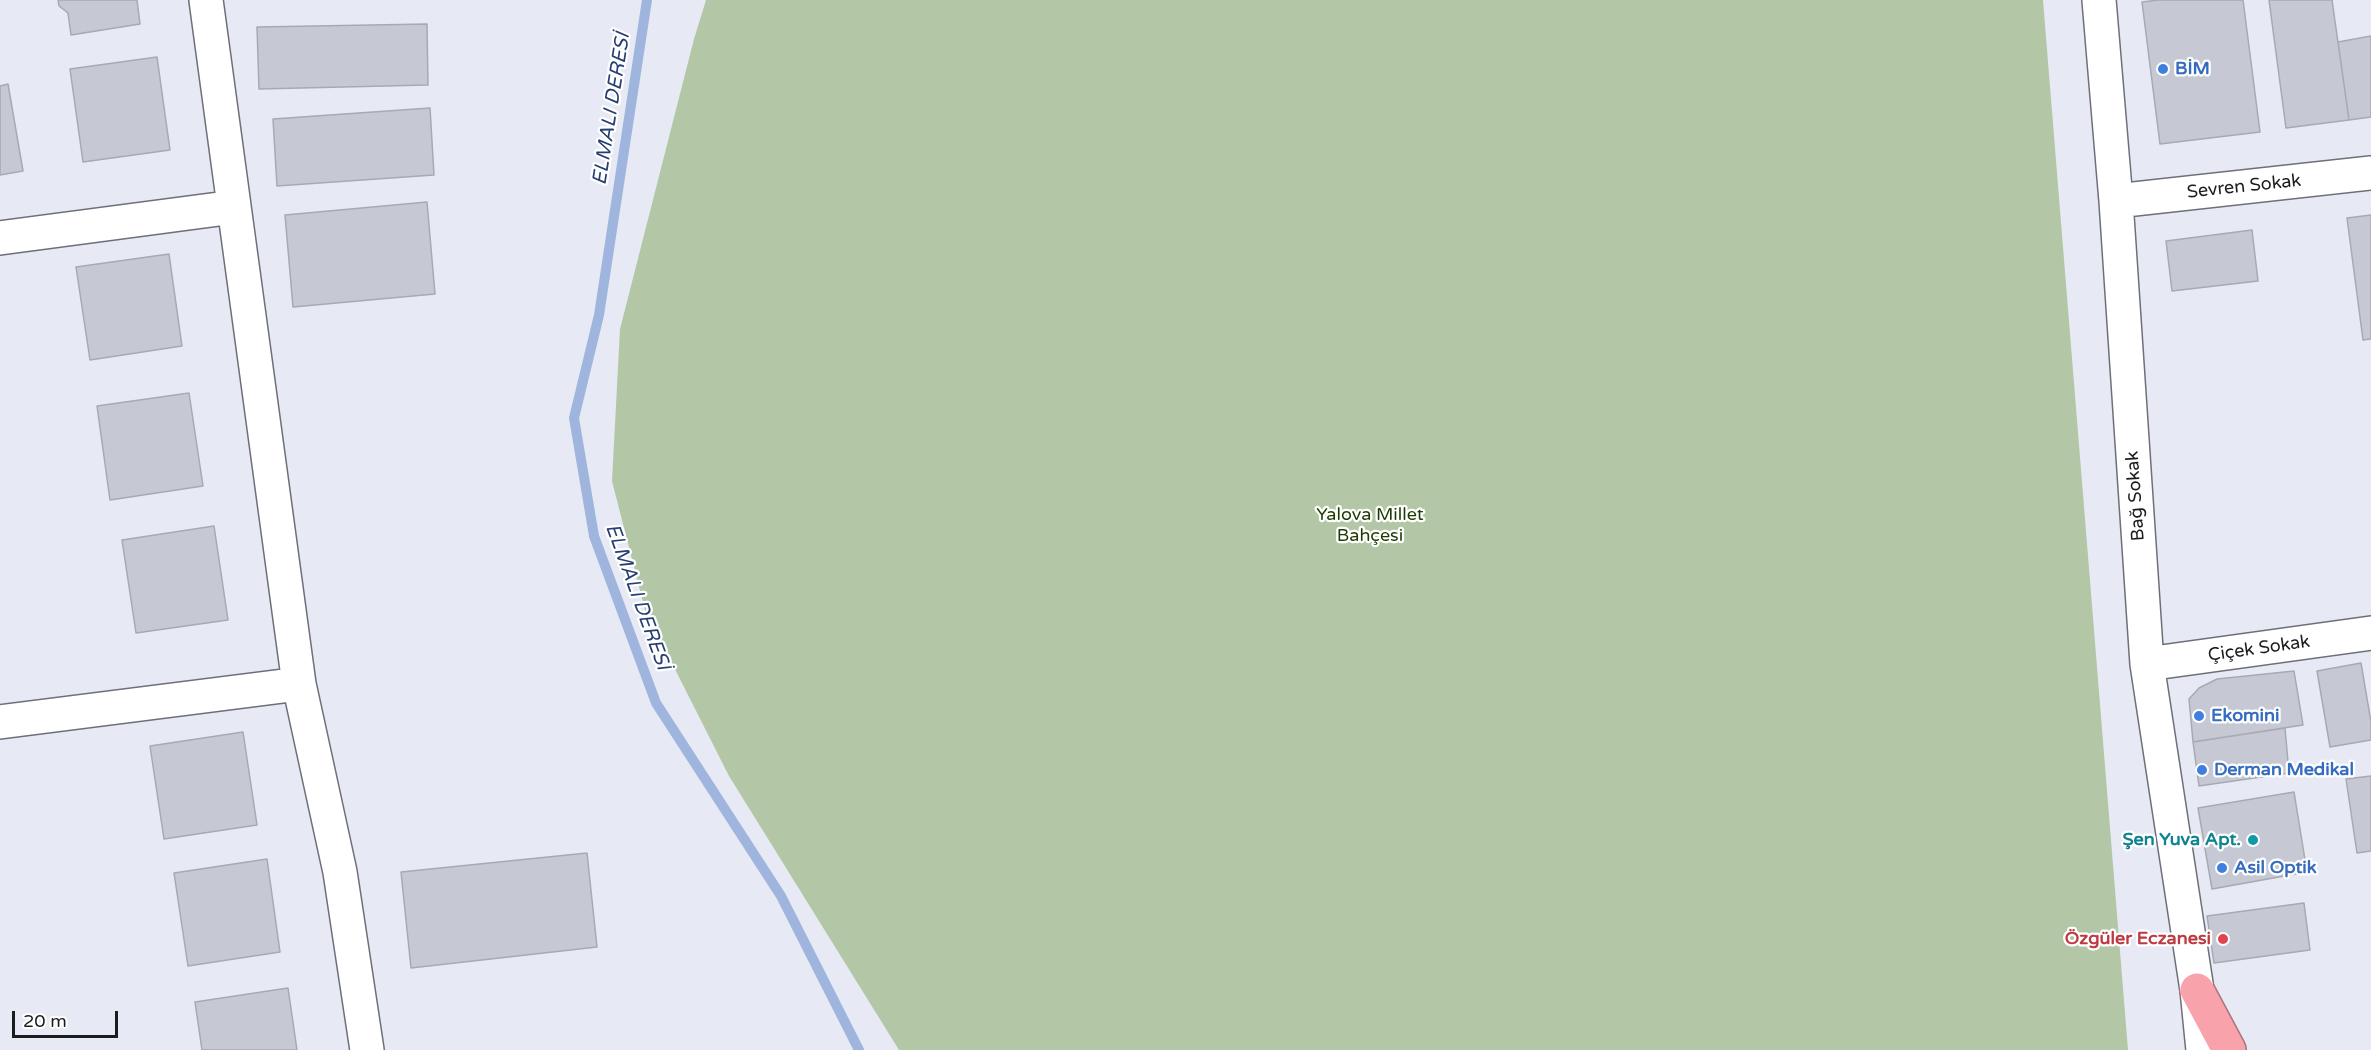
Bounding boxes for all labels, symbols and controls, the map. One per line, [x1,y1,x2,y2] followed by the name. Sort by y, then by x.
[588,31,636,187] water label: ELMALI DERESİ
[2175,58,2210,80] place label: BİM
[2156,62,2170,76] marker: BİM
[2186,170,2302,204] street label: Sevren Sokak
[2122,450,2150,542] street label: Bağ Sokak
[1316,504,1424,546] park label: Yalova Millet Bahçesi
[599,521,675,673] water label: ELMALI DERESİ
[2207,631,2311,667] street label: Çiçek Sokak
[2211,705,2280,727] place label: Ekomini
[2192,709,2206,723] marker: Ekomini
[2214,759,2354,781] place label: Derman Medikal
[2195,763,2209,777] marker: Derman Medikal
[2122,829,2241,851] place label: Şen Yuva Apt.
[2246,833,2260,847] marker: Şen Yuva Apt.
[2234,857,2317,879] place label: Asil Optik
[2215,861,2229,875] marker: Asil Optik
[2065,928,2211,950] place label: Özgüler Eczanesi
[2216,932,2230,946] marker: Özgüler Eczanesi
[15,999,122,1037] scale bar
[23,1010,67,1032] text: 20 m

